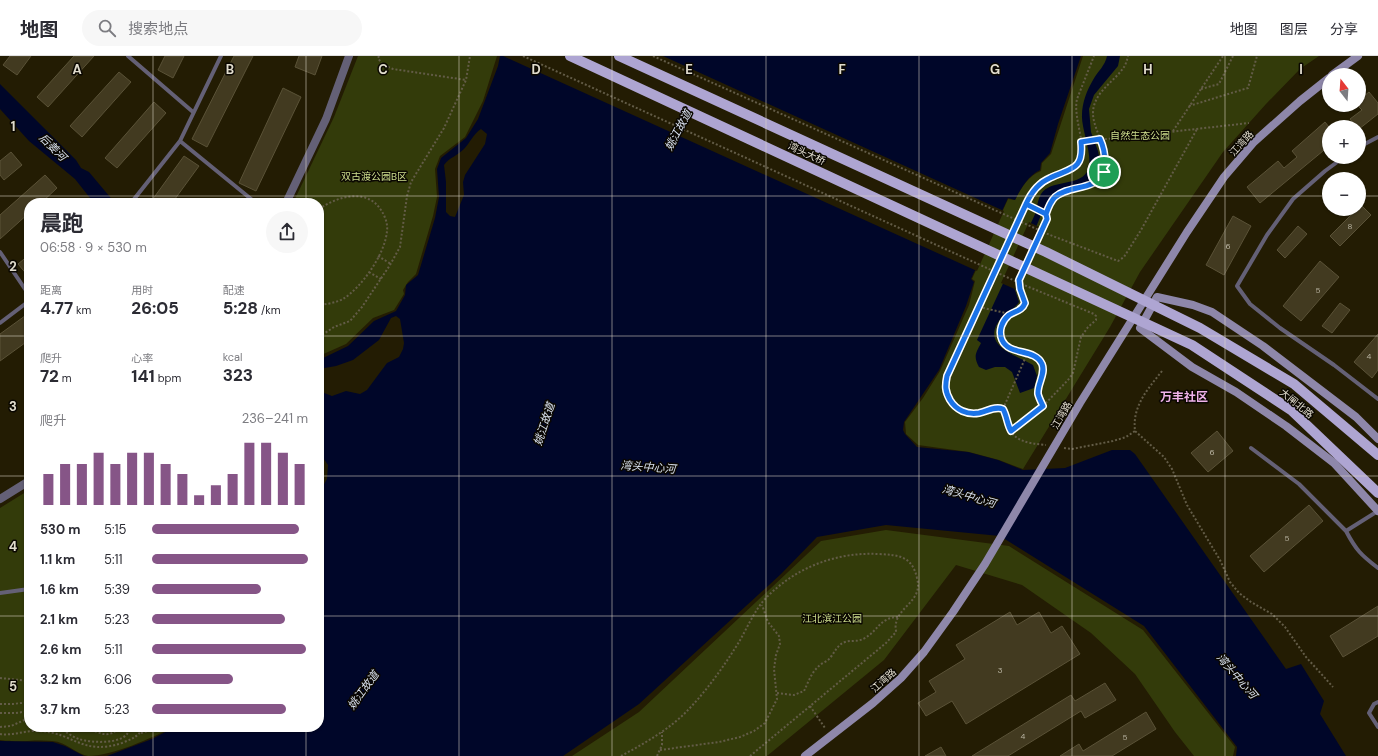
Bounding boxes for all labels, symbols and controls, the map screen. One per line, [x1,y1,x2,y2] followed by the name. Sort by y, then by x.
[82,10,362,46] search box
[20,17,58,42] text: 地图
[96,17,118,39] icon: search
[128,19,188,39] text: 搜索地点
[1230,20,1258,38] text: 地图
[1280,20,1308,38] text: 图层
[1330,20,1358,38] text: 分享
[72,61,82,78] text: A
[226,61,234,78] text: B
[378,61,388,78] text: C
[531,61,541,78] text: D
[685,61,693,78] text: E
[838,61,846,78] text: F
[990,61,1000,78] text: G
[1143,61,1153,78] text: H
[1299,61,1303,78] text: I
[1322,68,1366,112] north arrow
[1322,68,1366,216] map controls
[661,106,695,153] water label: 姚江故道
[11,118,15,135] text: 1
[1322,120,1366,164] button: +
[1226,128,1256,159] street label: 江湾路
[1110,129,1170,142] park label: 自然生态公园
[36,130,71,165] water label: 后姜河
[786,139,828,168] street label: 湾头大桥
[1087,155,1121,189] pin
[1093,161,1115,183] icon: arrive
[341,170,407,183] park label: 双古渡公园B区
[1322,172,1366,216] button: −
[40,209,84,238] text: 晨跑
[266,211,308,253] button: share
[1348,221,1353,231] house number: 8
[40,239,147,256] text: 06:58 · 9 × 530 m
[1225,241,1231,251] house number: 6
[9,258,17,275] text: 2
[40,283,62,297] text: 距离
[131,283,153,297] text: 用时
[223,283,245,297] text: 配速
[1316,285,1321,295] house number: 5
[40,297,73,319] text: 4.77
[131,297,179,319] text: 26:05
[223,297,258,319] text: 5:28
[73,303,91,317] text: km
[258,303,281,317] text: /km
[223,350,243,364] text: kcal
[40,351,62,365] text: 爬升
[131,351,153,365] text: 心率
[1367,351,1372,361] house number: 4
[223,364,253,386] text: 323
[40,365,59,387] text: 72
[131,365,155,387] text: 141
[59,371,72,385] text: m
[155,371,181,385] text: bpm
[1277,386,1316,421] street label: 大闸北路
[1160,389,1208,405] district label: 万丰社区
[9,398,17,415] text: 3
[531,399,558,447] water label: 姚江故道
[1048,399,1075,431] street label: 江湾路
[242,410,308,427] text: 236–241 m
[40,412,66,429] text: 爬升
[1209,447,1215,457] house number: 6
[620,458,678,476] water label: 湾头中心河
[941,482,999,511] water label: 湾头中心河
[40,521,80,538] text: 530 m
[104,521,127,538] text: 5:15
[1285,533,1290,543] house number: 5
[9,538,17,555] text: 4
[40,551,75,568] text: 1.1 km
[104,551,123,568] text: 5:11
[40,581,79,598] text: 1.6 km
[104,581,130,598] text: 5:39
[40,611,78,628] text: 2.1 km
[104,611,130,628] text: 5:23
[802,612,862,625] park label: 江北滨江公园
[40,641,81,658] text: 2.6 km
[104,641,123,658] text: 5:11
[1214,651,1262,703] water label: 湾头中心河
[998,665,1003,675] house number: 3
[344,666,383,712] water label: 姚江故道
[868,666,899,695] street label: 江湾路
[40,671,81,688] text: 3.2 km
[104,671,132,688] text: 6:06
[9,678,17,695] text: 5
[40,701,81,718] text: 3.7 km
[104,701,130,718] text: 5:23
[1021,731,1026,741] house number: 4
[1123,732,1128,742] house number: 5

